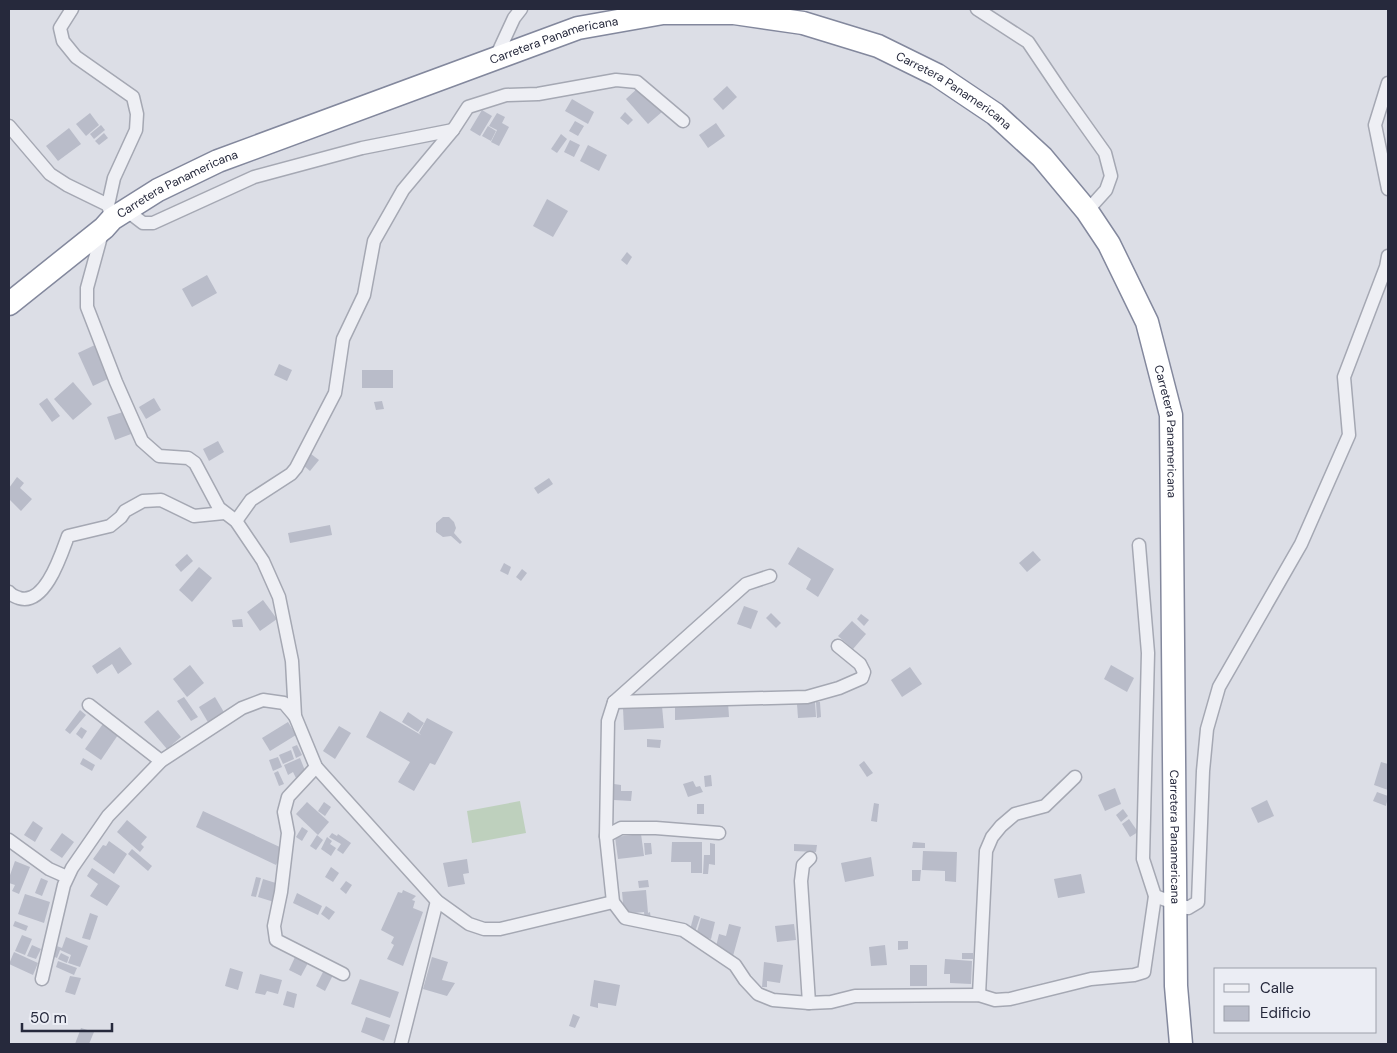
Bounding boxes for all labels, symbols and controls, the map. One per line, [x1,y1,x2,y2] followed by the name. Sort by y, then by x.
[487,13,619,68] street label: Carretera Panamericana
[893,48,1015,133] street label: Carretera Panamericana
[114,146,240,222] street label: Carretera Panamericana
[1150,363,1180,498] street label: Carretera Panamericana
[1166,770,1183,904] street label: Carretera Panamericana
[1214,968,1377,1033] legend
[1260,978,1294,998] text: Calle
[22,1000,112,1032] scale bar
[1260,1003,1311,1023] text: Edificio
[30,1008,67,1028] text: 50 m

